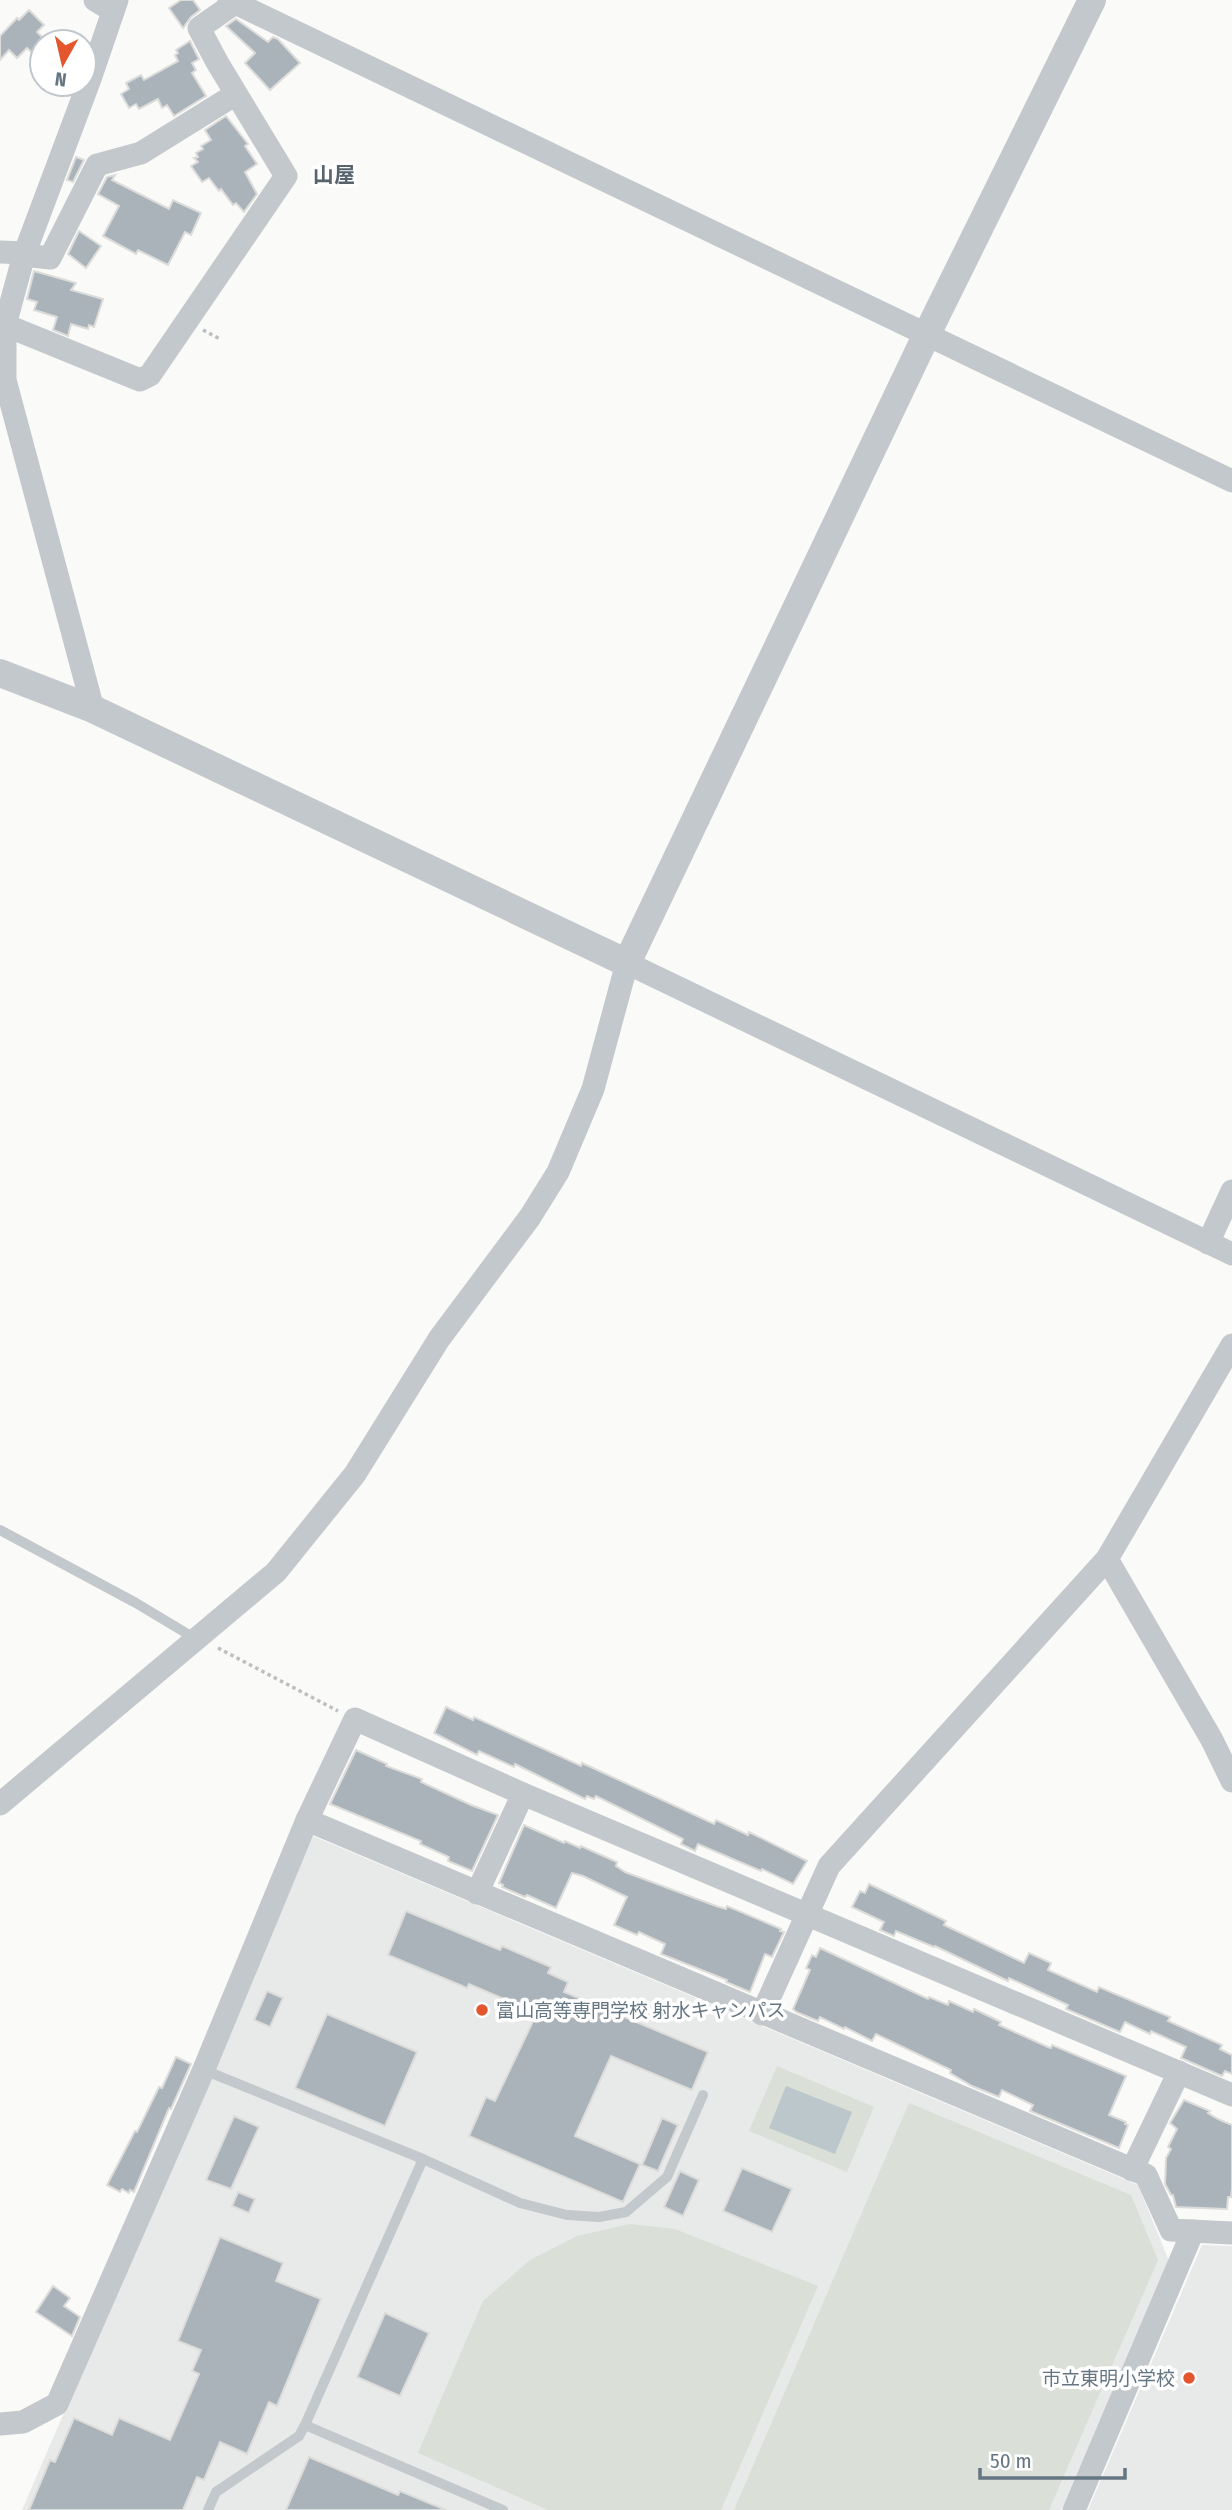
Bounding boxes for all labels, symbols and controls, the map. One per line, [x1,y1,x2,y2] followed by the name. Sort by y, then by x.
[28,28,98,98] north arrow
[53,67,68,92] text: N
[313,162,355,188] district label: 山屋
[496,1999,785,2022] place label: 富山高等専門学校 射水キャンパス
[474,2002,490,2018] marker: 富山高等専門学校 射水キャンパス
[1042,2367,1175,2390] place label: 市立東明小学校
[1181,2370,1197,2386] marker: 市立東明小学校
[980,2436,1125,2480] scale bar
[990,2448,1032,2474] text: 50 m

